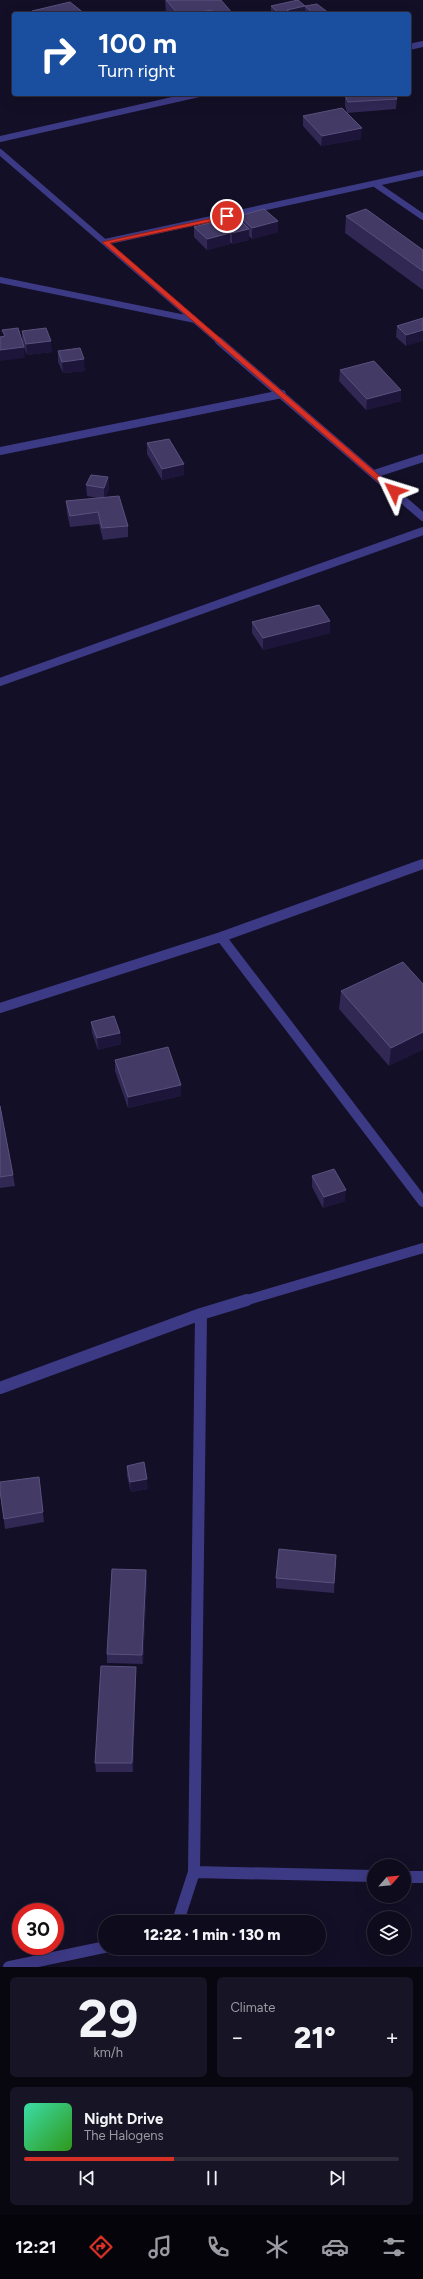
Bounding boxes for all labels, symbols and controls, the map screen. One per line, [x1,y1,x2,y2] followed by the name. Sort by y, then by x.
[98,26,177,60] text: 100 m
[32,28,84,80] icon: right
[98,60,175,82] text: Turn right
[210,199,244,233] pin
[216,205,238,227] icon: arrive
[373,470,415,512] position arrow
[367,1859,411,1903] north arrow
[367,1859,411,1955] map controls
[12,1903,64,1955] speed limit sign: 30
[367,1911,411,1955] button: layers
[144,1926,280,1944] text: 12:22 · 1 min · 130 m
[78,1988,138,2050] text: 29
[231,2000,275,2015] text: Climate
[294,2019,336,2056] text: 21°
[231,2024,244,2051] text: −
[385,2024,399,2051] text: +
[93,2045,123,2060] text: km/h
[84,2110,163,2128] text: Night Drive
[84,2128,164,2143] text: The Halogens
[76,2167,98,2189] icon: previous
[201,2167,223,2189] icon: pause
[326,2167,348,2189] icon: next
[87,2233,115,2261] icon: directions
[146,2233,174,2261] icon: music
[204,2233,232,2261] icon: phone
[263,2233,291,2261] icon: climate
[321,2233,349,2261] icon: car
[380,2233,408,2261] icon: filters
[15,2236,57,2258] text: 12:21

